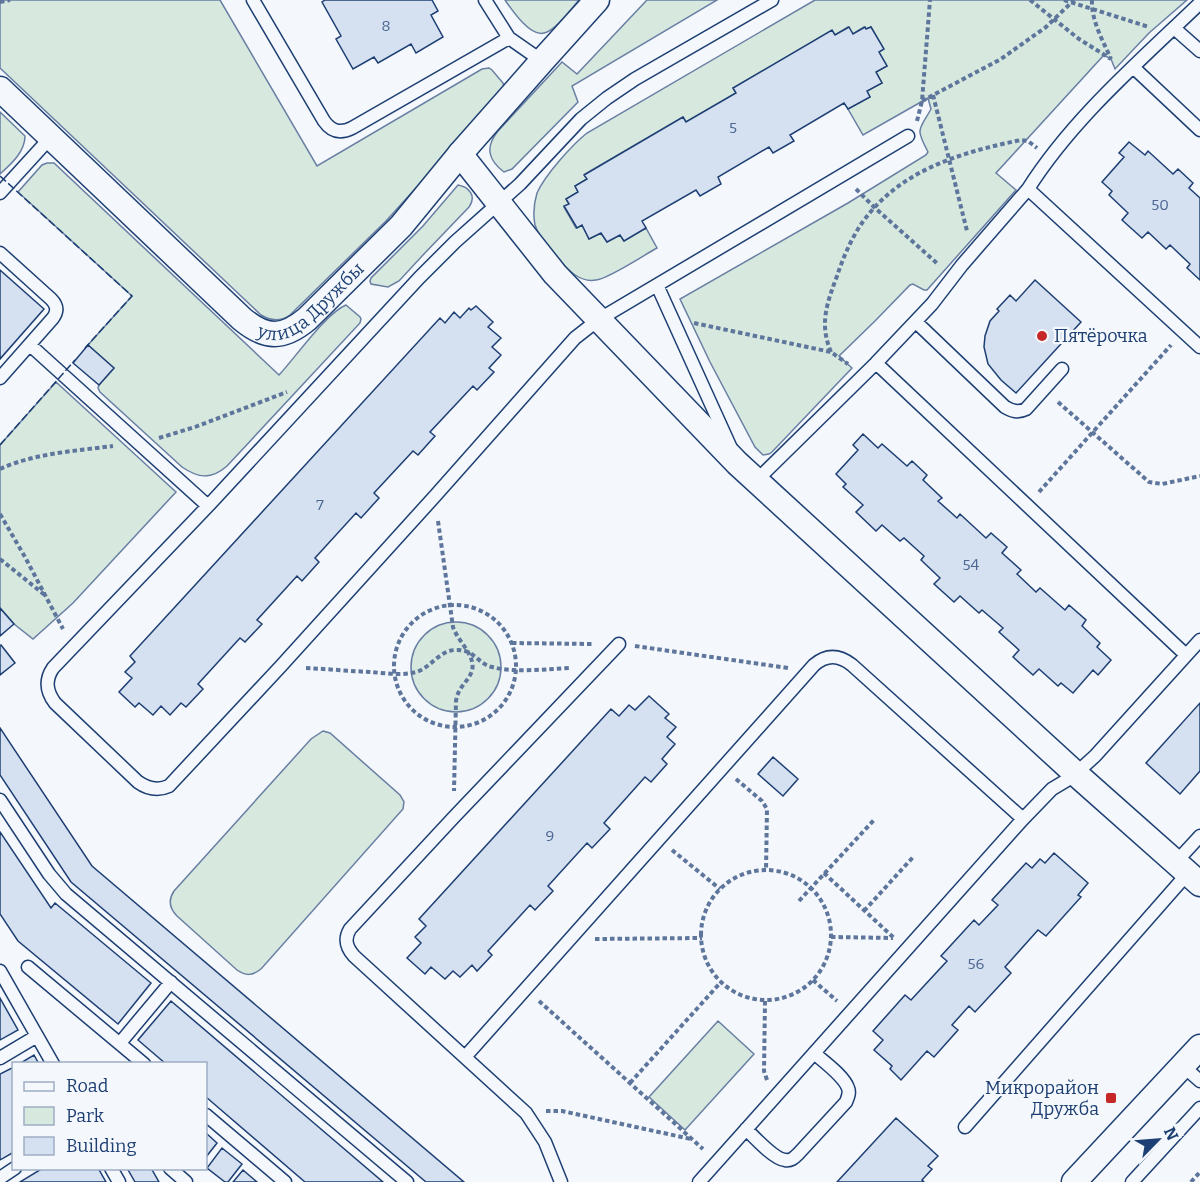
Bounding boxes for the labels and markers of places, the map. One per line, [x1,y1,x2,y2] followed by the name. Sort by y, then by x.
[1054,325,1148,347] place label: Пятёрочка
[1035,329,1049,343] marker: Пятёрочка
[985,1077,1099,1120] place label: Микрорайон Дружба
[1104,1091,1118,1105] marker: Микрорайон Дружба

